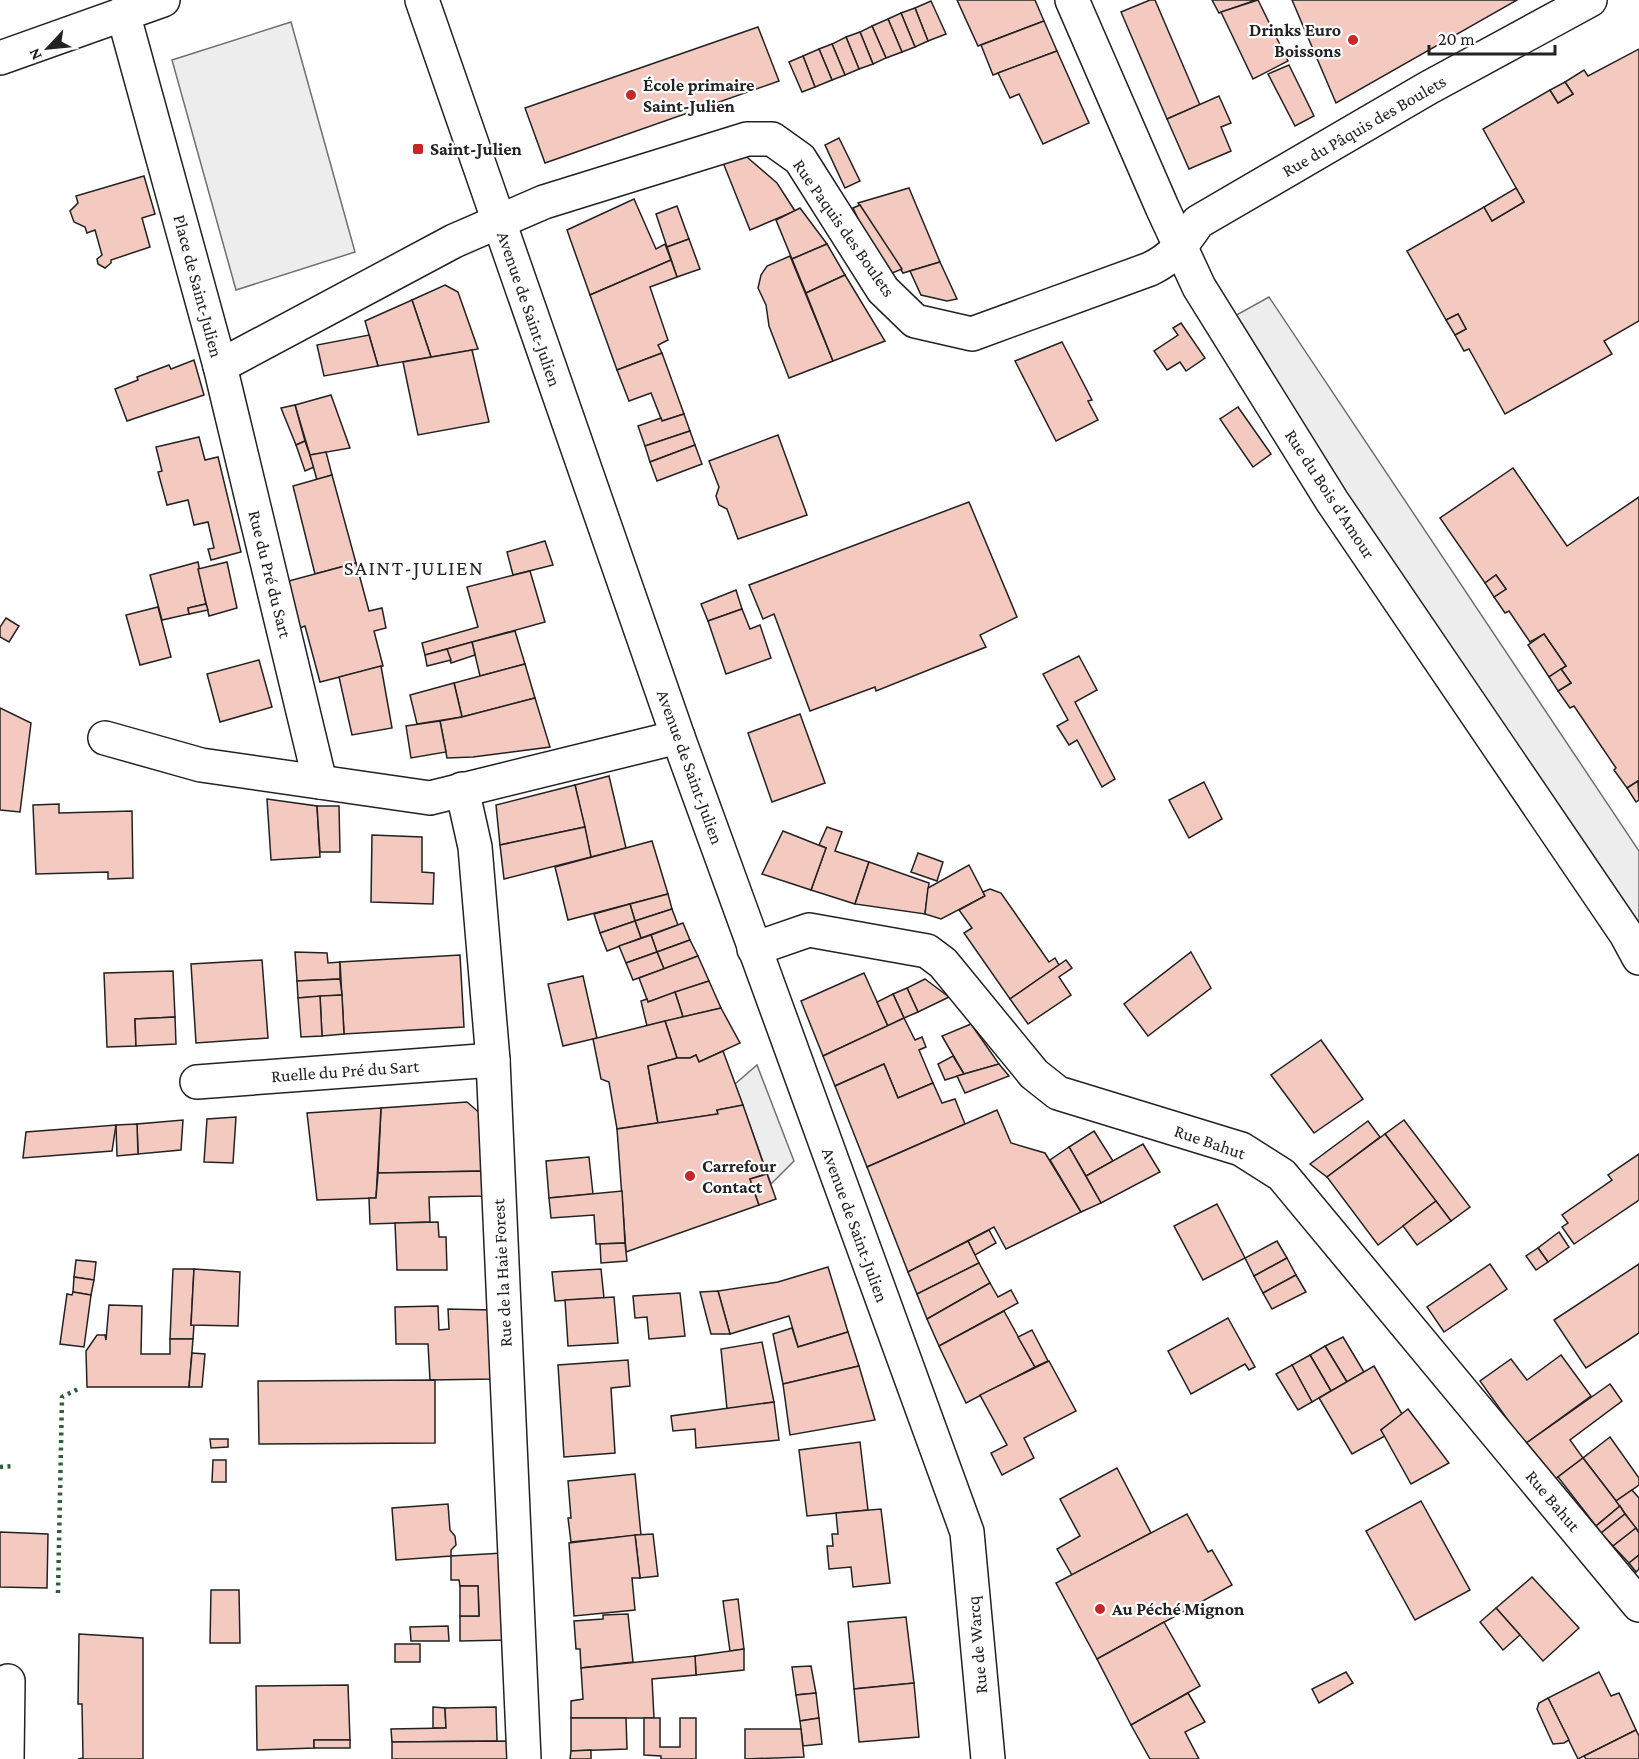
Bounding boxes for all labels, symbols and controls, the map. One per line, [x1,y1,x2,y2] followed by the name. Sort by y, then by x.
[18,18,78,78] north arrow
[1429,18,1555,56] scale bar
[1249,20,1341,61] place label: Drinks Euro Boissons
[1438,29,1475,49] text: 20 m
[1346,33,1360,47] marker: Drinks Euro Boissons
[25,46,45,63] text: N
[1279,71,1449,181] street label: Rue du Pâquis des Boulets
[643,75,754,116] place label: École primaire Saint-Julien
[624,88,638,102] marker: École primaire Saint-Julien
[430,139,523,159] place label: Saint-Julien
[411,142,425,156] marker: Saint-Julien
[789,155,899,301] street label: Rue Paquis des Boulets
[169,212,227,360] street label: Place de Saint-Julien
[493,229,565,389] street label: Avenue de Saint-Julien
[1281,426,1380,563] street label: Rue du Bois d'Amour
[244,508,296,641] street label: Rue du Pré du Sart
[344,556,484,580] district label: SAINT-JULIEN
[653,687,727,847] street label: Avenue de Saint-Julien
[270,1056,421,1086] street label: Ruelle du Pré du Sart
[1172,1121,1249,1164] street label: Rue Bahut
[818,1145,892,1305] street label: Avenue de Saint-Julien
[702,1156,776,1197] place label: Carrefour Contact
[683,1169,697,1183] marker: Carrefour Contact
[488,1197,516,1348] street label: Rue de la Haie Forest
[1522,1466,1585,1537] street label: Rue Bahut
[963,1595,991,1695] street label: Rue de Warcq
[1111,1599,1245,1619] place label: Au Péché Mignon
[1093,1602,1107,1616] marker: Au Péché Mignon

